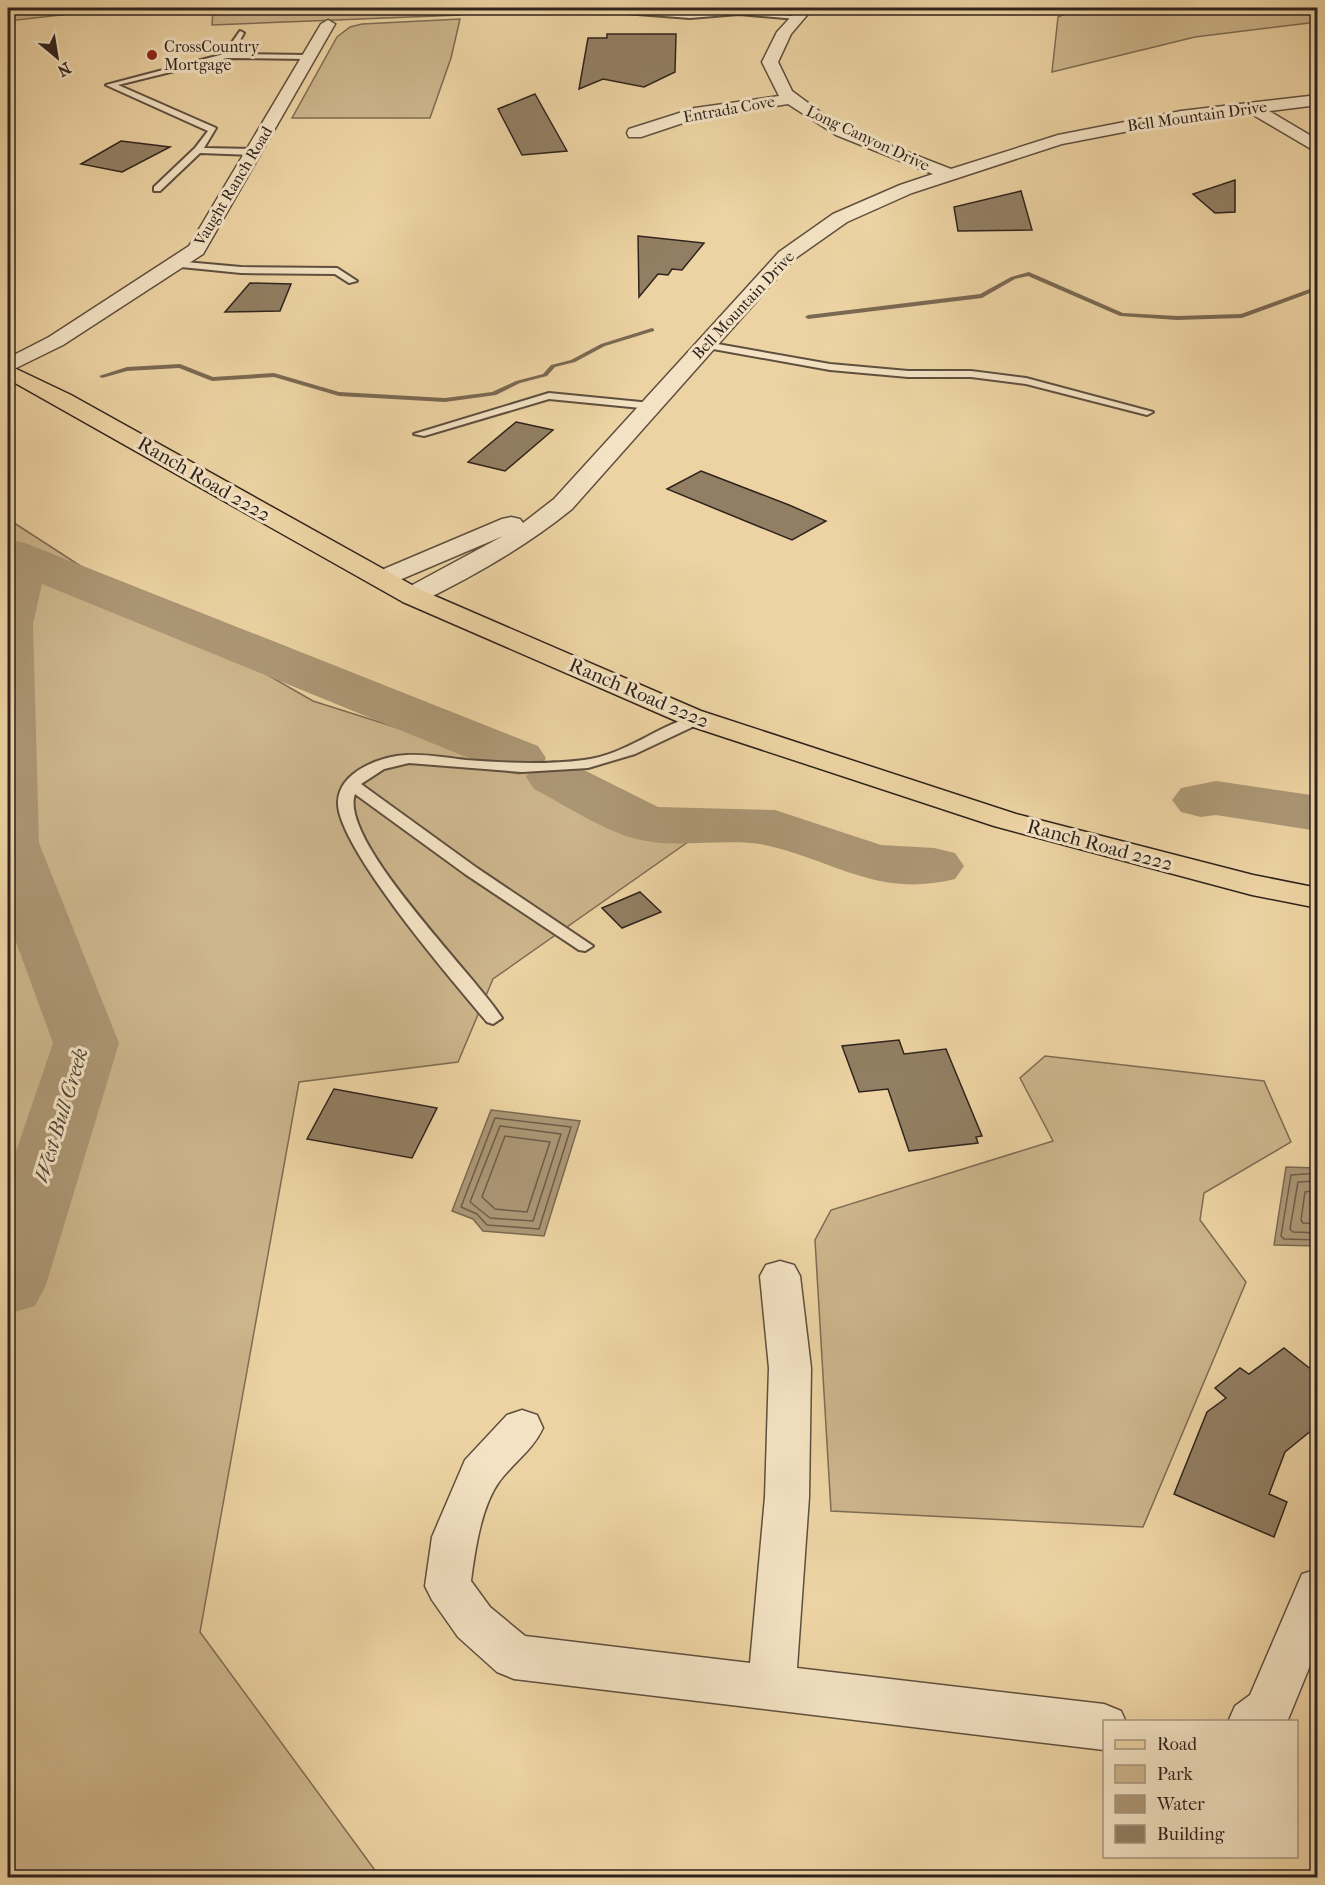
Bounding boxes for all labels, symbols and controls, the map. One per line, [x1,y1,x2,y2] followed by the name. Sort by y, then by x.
[27,27,87,87] north arrow
[164,37,260,74] place label: CrossCountry Mortgage
[145,48,159,62] marker: CrossCountry Mortgage
[53,58,74,81] text: N
[682,92,776,126] street label: Entrada Cove
[1126,97,1268,135] street label: Bell Mountain Drive
[803,101,933,175] street label: Long Canyon Drive
[189,123,276,250] street label: Vaught Ranch Road
[688,247,798,363] street label: Bell Mountain Drive
[133,432,275,526] street label: Ranch Road 2222
[566,653,712,733] street label: Ranch Road 2222
[1025,815,1175,875] street label: Ranch Road 2222
[29,1045,93,1185] water label: West Bull Creek
[1103,1720,1298,1858] legend
[1157,1734,1197,1755] text: Road
[1157,1764,1194,1785] text: Park
[1156,1794,1205,1815] text: Water
[1157,1824,1225,1845] text: Building

